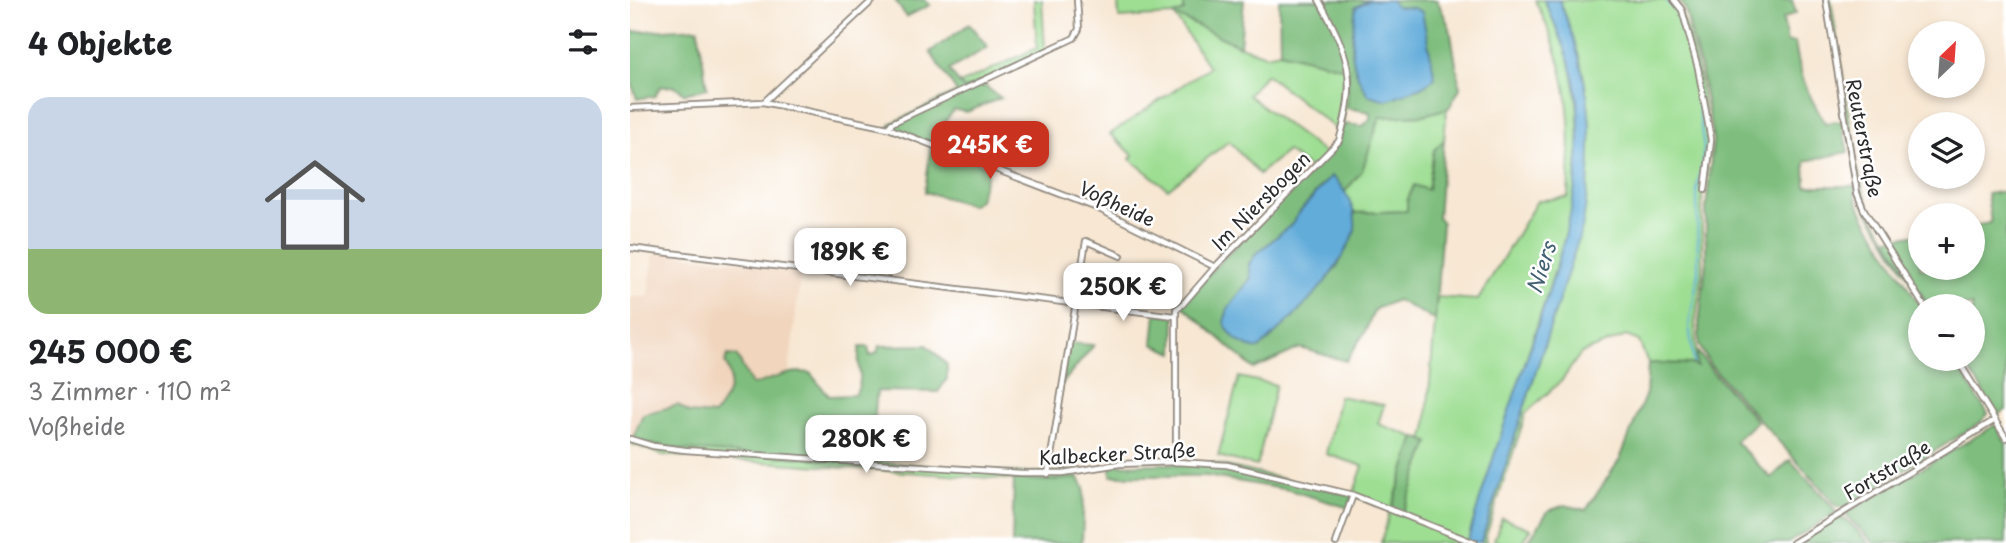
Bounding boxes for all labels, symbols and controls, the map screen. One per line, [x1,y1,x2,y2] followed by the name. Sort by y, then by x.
[28,20,173,65] text: 4 Objekte
[1908,21,1984,98] north arrow
[1908,21,1985,371] map controls
[564,23,602,61] icon: filters
[1840,76,1890,200] street label: Reuterstraße
[1908,112,1985,189] button: layers
[933,122,1047,181] pin: 245K €
[947,126,1033,161] text: 245K €
[252,142,378,268] icon: home
[1204,144,1316,256] street label: Im Niersbogen
[1075,173,1160,233] street label: Voßheide
[1908,203,1985,280] button: +
[793,229,907,288] pin: 189K €
[810,233,890,268] text: 189K €
[1517,235,1564,297] water label: Niers
[1066,264,1180,323] pin: 250K €
[1079,268,1167,303] text: 250K €
[1908,294,1985,371] button: −
[28,328,193,373] text: 245 000 €
[28,373,232,408] text: 3 Zimmer · 110 m²
[28,408,126,443] text: Voßheide
[809,416,923,475] pin: 280K €
[821,420,911,455] text: 280K €
[1838,432,1935,506] street label: Fortstraße
[1038,435,1196,471] street label: Kalbecker Straße

